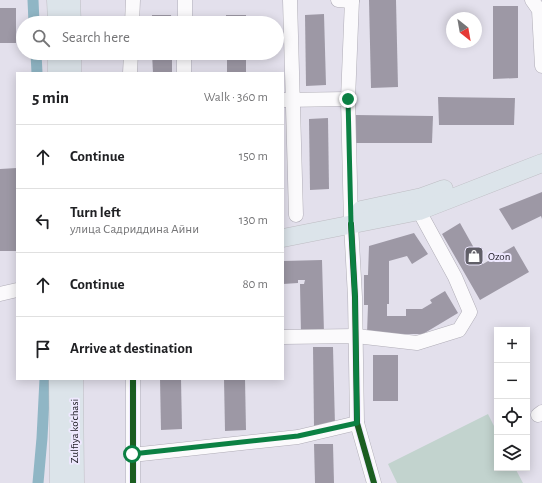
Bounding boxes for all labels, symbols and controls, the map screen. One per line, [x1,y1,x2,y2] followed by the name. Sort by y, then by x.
[446,12,482,48] north arrow
[16,16,284,60] search box
[30,27,52,49] icon: search
[62,30,130,45] text: Search here
[32,89,69,106] text: 5 min
[339,90,357,108] route end
[204,91,268,104] text: Walk · 360 m
[32,146,54,168] icon: ahead
[70,149,125,164] text: Continue
[239,150,268,163] text: 150 m
[70,205,121,220] text: Turn left
[32,210,54,232] icon: left
[239,214,268,227] text: 130 m
[70,223,199,236] text: улица Садриддина Айни
[463,245,485,267] shop icon: Ozon
[488,251,510,262] place label: Ozon
[32,274,54,296] icon: ahead
[70,277,125,292] text: Continue
[242,278,268,291] text: 80 m
[494,327,530,471] map controls
[494,327,530,363] button: +
[32,338,54,360] icon: arrive
[70,341,193,356] text: Arrive at destination
[494,363,530,399] button: −
[69,399,80,463] street label: Zulfiya ko'chasi
[494,399,530,435] button: locate
[494,435,530,471] button: layers
[123,445,141,463] route start

